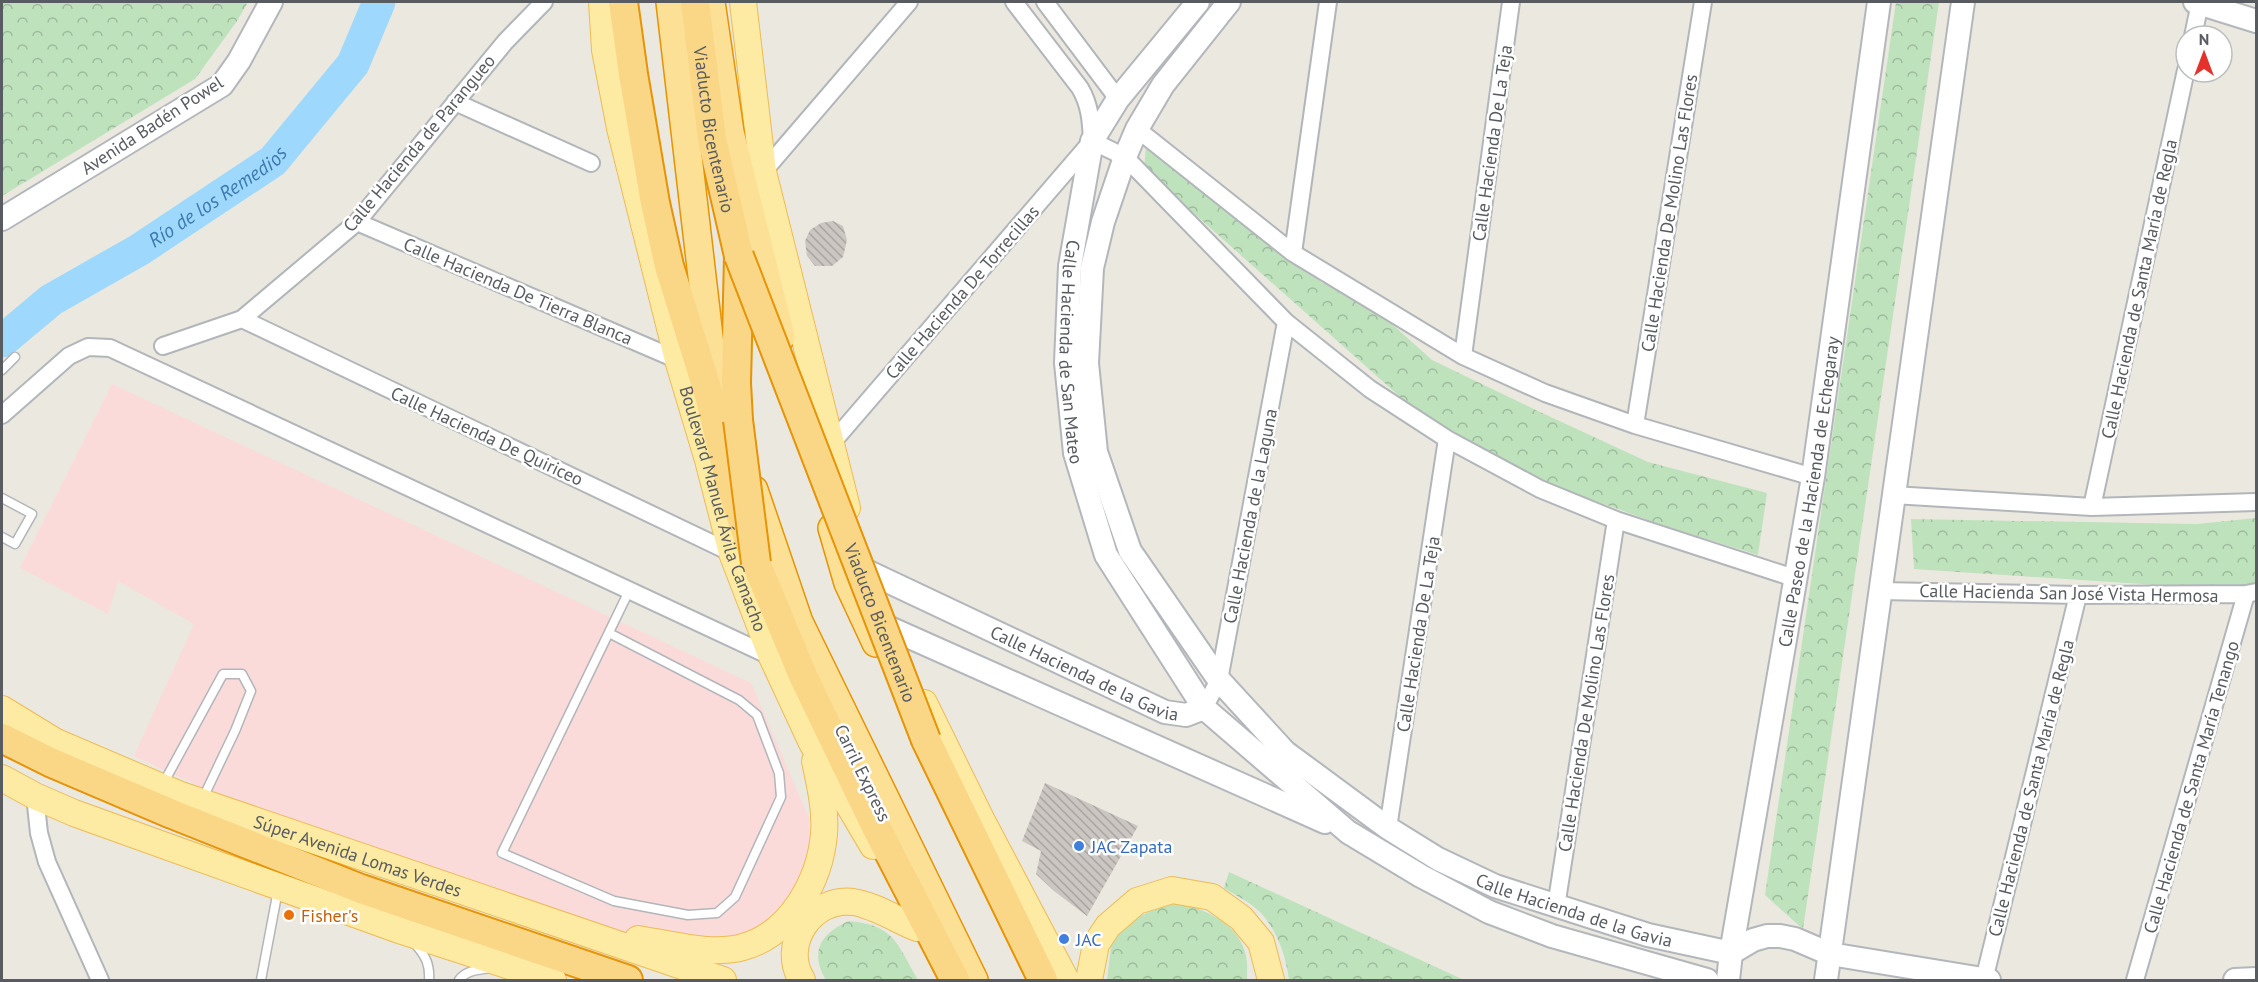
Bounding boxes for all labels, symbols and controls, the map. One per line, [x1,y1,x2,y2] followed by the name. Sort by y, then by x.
[2174,24,2234,84] north arrow
[2199,29,2209,49] text: N
[1467,43,1517,243] street label: Calle Hacienda De La Teja
[689,44,740,215] street label: Viaducto Bicentenario
[338,50,500,236] street label: Calle Hacienda de Parangueo
[77,70,228,180] street label: Avenida Badén Powel
[1636,72,1702,354] street label: Calle Hacienda De Molino Las Flores
[2096,137,2182,441] street label: Calle Hacienda de Santa María de Regla
[143,141,293,253] water label: Río de los Remedios
[880,200,1044,384] street label: Calle Hacienda De Torrecillas
[400,232,636,350] street label: Calle Hacienda De Tierra Blanca
[1054,238,1089,467] street label: Calle Hacienda de San Mateo
[1772,334,1844,649] street label: Calle Paseo de la Hacienda de Echegaray
[387,381,587,491] street label: Calle Hacienda De Quiriceo
[675,383,773,635] street label: Boulevard Manuel Ávila Camacho
[1218,407,1282,625] street label: Calle Hacienda de la Laguna
[1391,534,1445,734] street label: Calle Hacienda De La Teja
[839,539,922,705] street label: Viaducto Bicentenario
[1553,572,1619,854] street label: Calle Hacienda De Molino Las Flores
[1919,579,2219,607] street label: Calle Hacienda San José Vista Hermosa
[987,620,1180,725] street label: Calle Hacienda de la Gavia
[1983,637,2079,939] street label: Calle Hacienda de Santa María de Regla
[2138,638,2244,936] street label: Calle Hacienda de Santa María Tenango
[830,721,896,825] street label: Carril Express
[251,809,465,902] street label: Súper Avenida Lomas Verdes
[1090,835,1172,858] place label: JAC Zapata
[1072,839,1086,853] marker: JAC Zapata
[1472,867,1675,951] street label: Calle Hacienda de la Gavia
[301,904,358,927] place label: Fisher's
[282,908,296,922] marker: Fisher's
[1075,928,1102,951] place label: JAC
[1057,932,1071,946] marker: JAC

